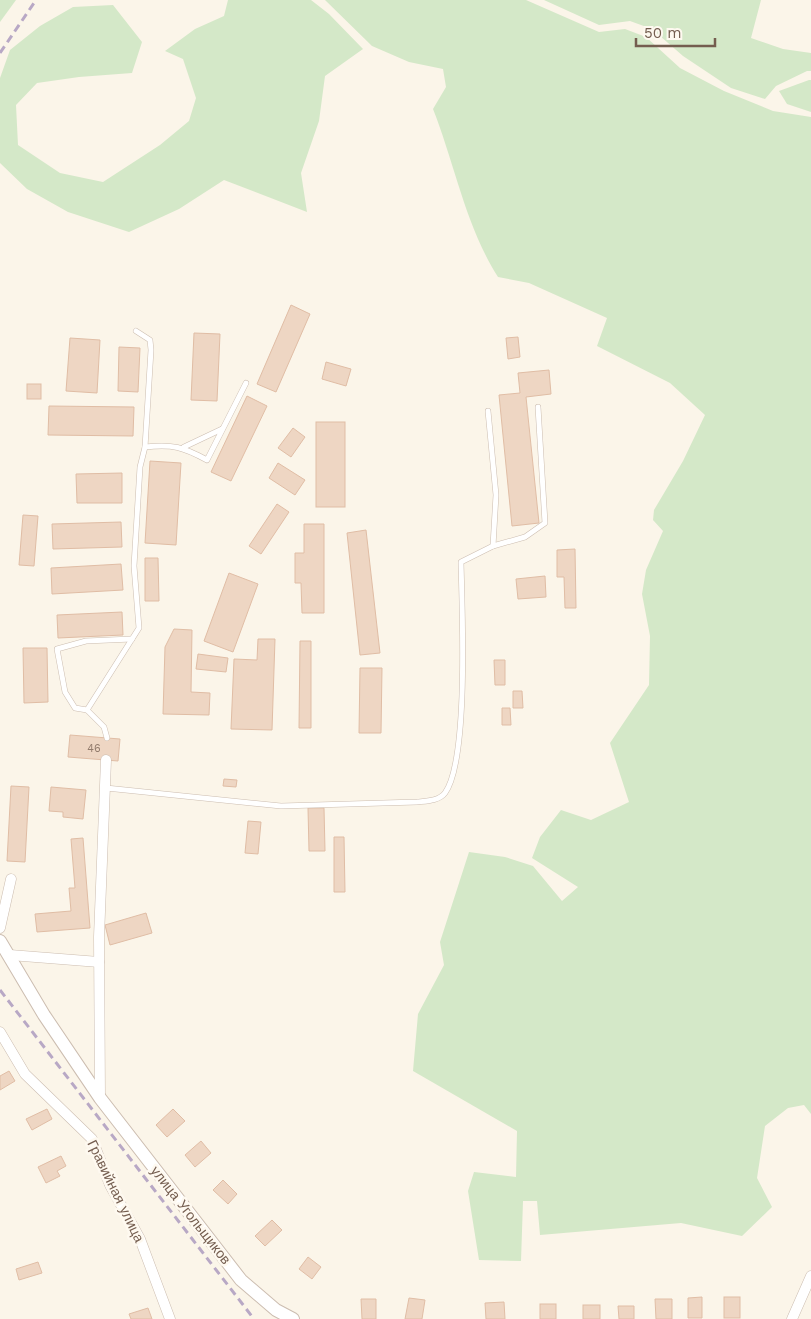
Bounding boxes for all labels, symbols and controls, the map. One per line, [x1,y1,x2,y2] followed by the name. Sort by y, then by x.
[636,15,715,47] scale bar
[644,24,681,42] text: 50 m
[87,742,101,755] house number: 46
[84,1137,148,1245] street label: Гравийная улица
[148,1163,234,1267] street label: улица Угольщиков

